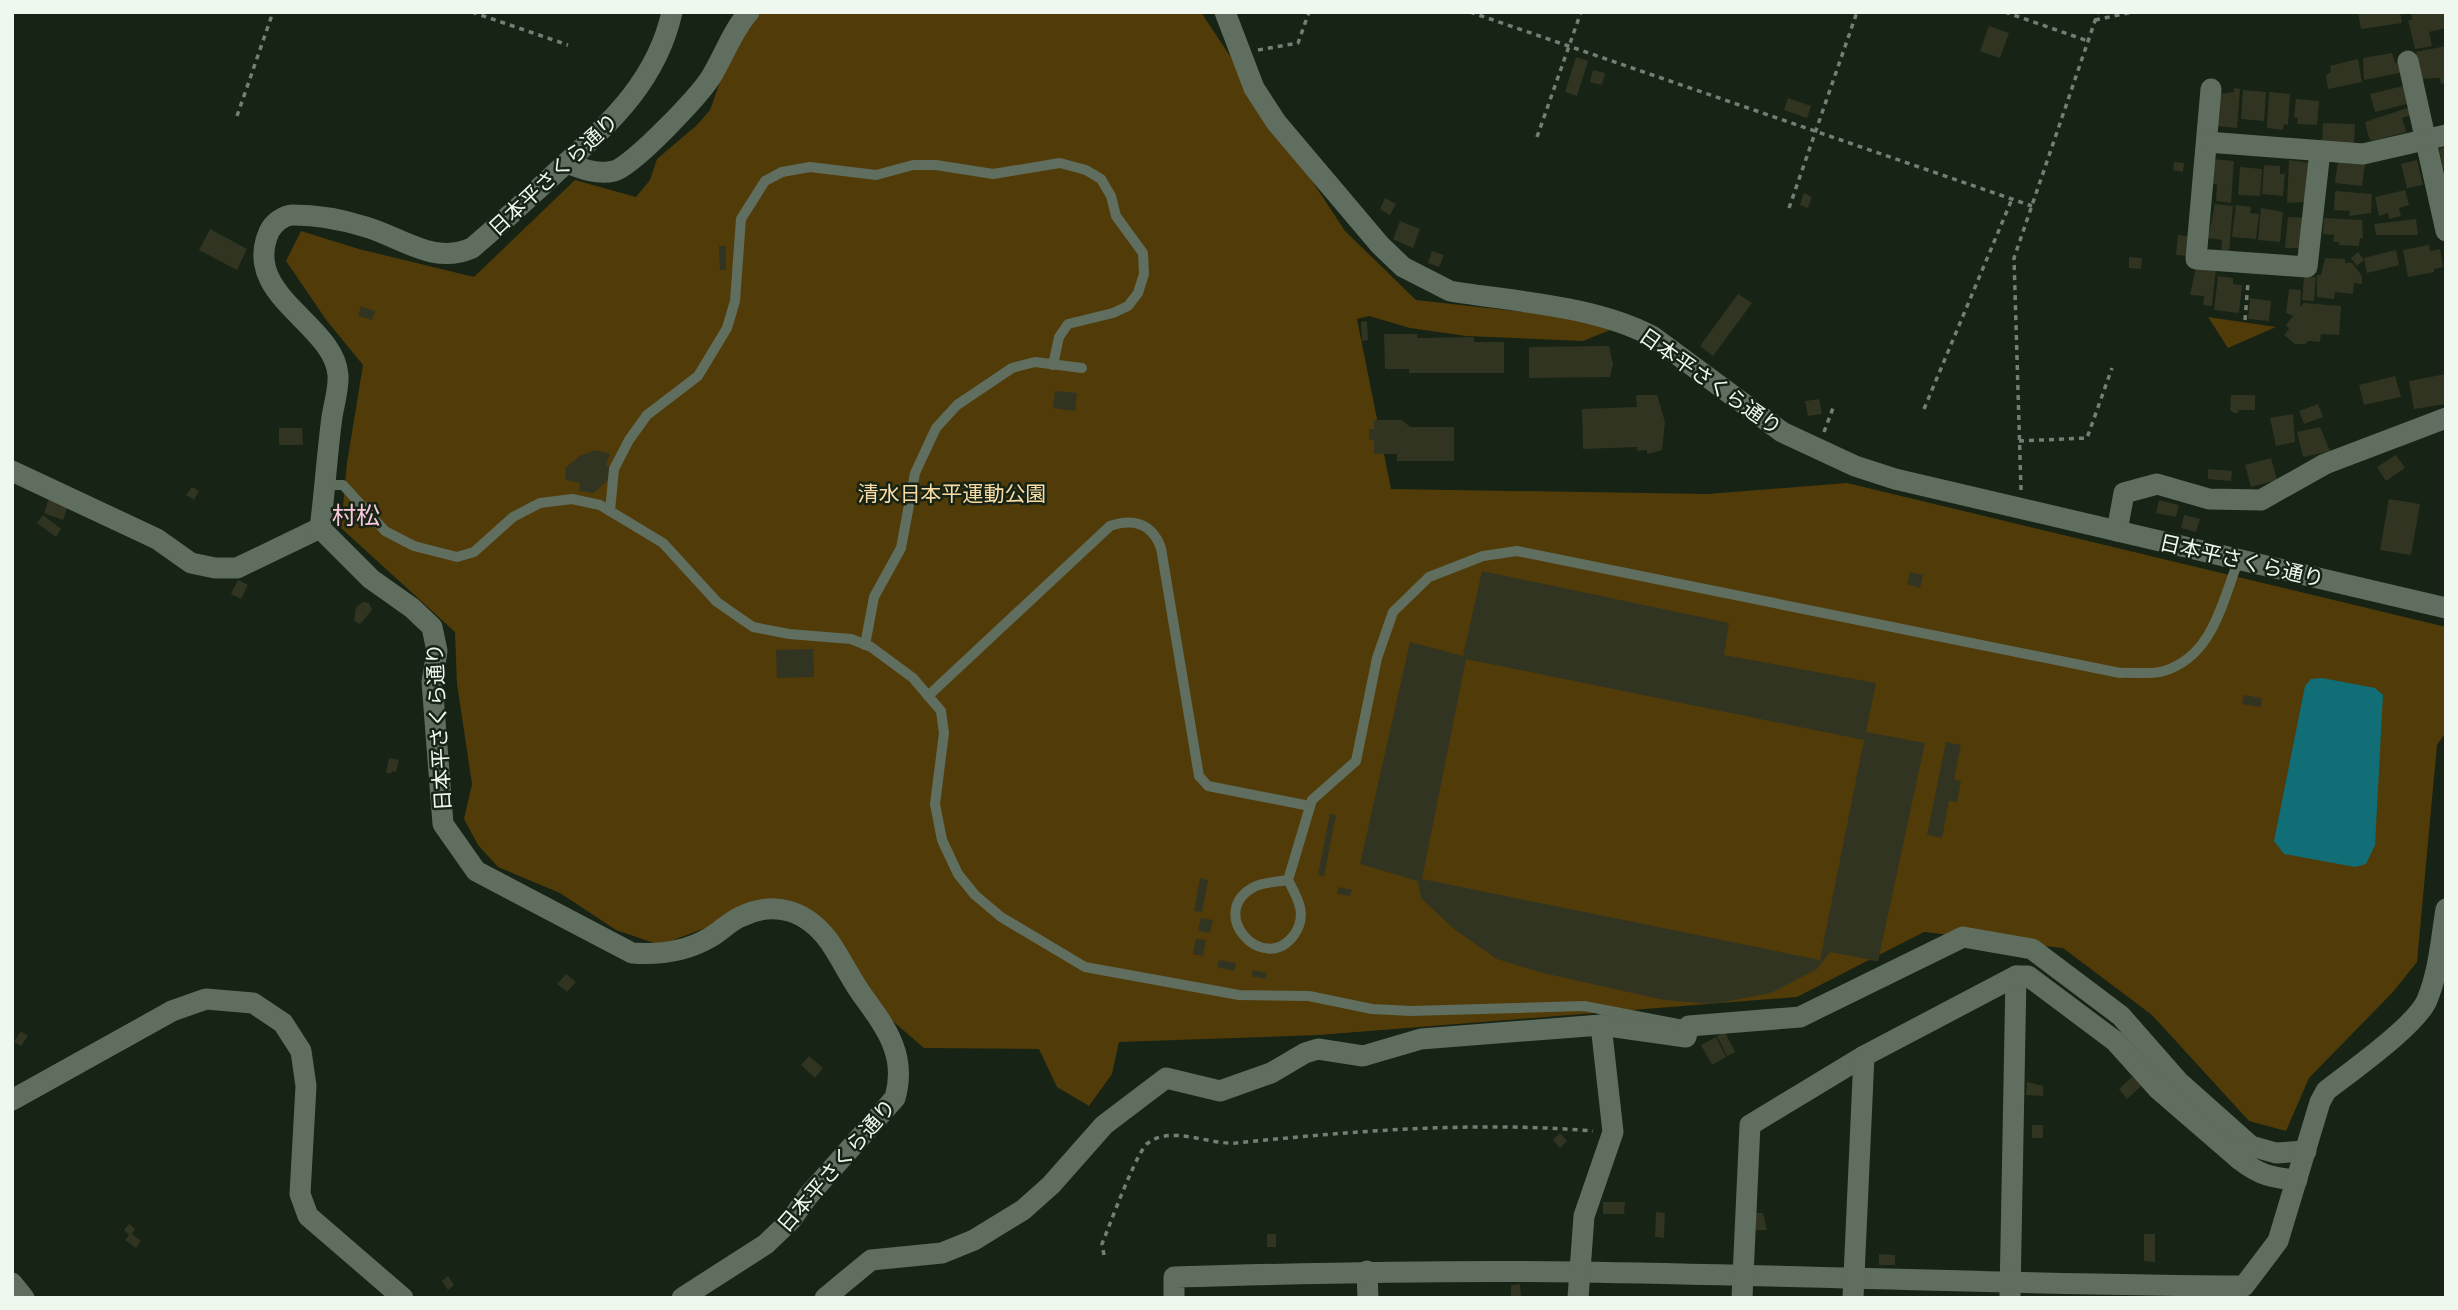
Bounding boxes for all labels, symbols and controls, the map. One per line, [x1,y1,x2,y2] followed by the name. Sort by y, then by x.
[483,108,623,240] street label: 日本平さくら通り
[1635,323,1787,439] street label: 日本平さくら通り
[858,481,1047,505] park label: 清水日本平運動公園
[332,502,380,529] district label: 村松
[2157,529,2327,591] street label: 日本平さくら通り
[422,642,454,812] street label: 日本平さくら通り
[772,1094,900,1236] street label: 日本平さくら通り

